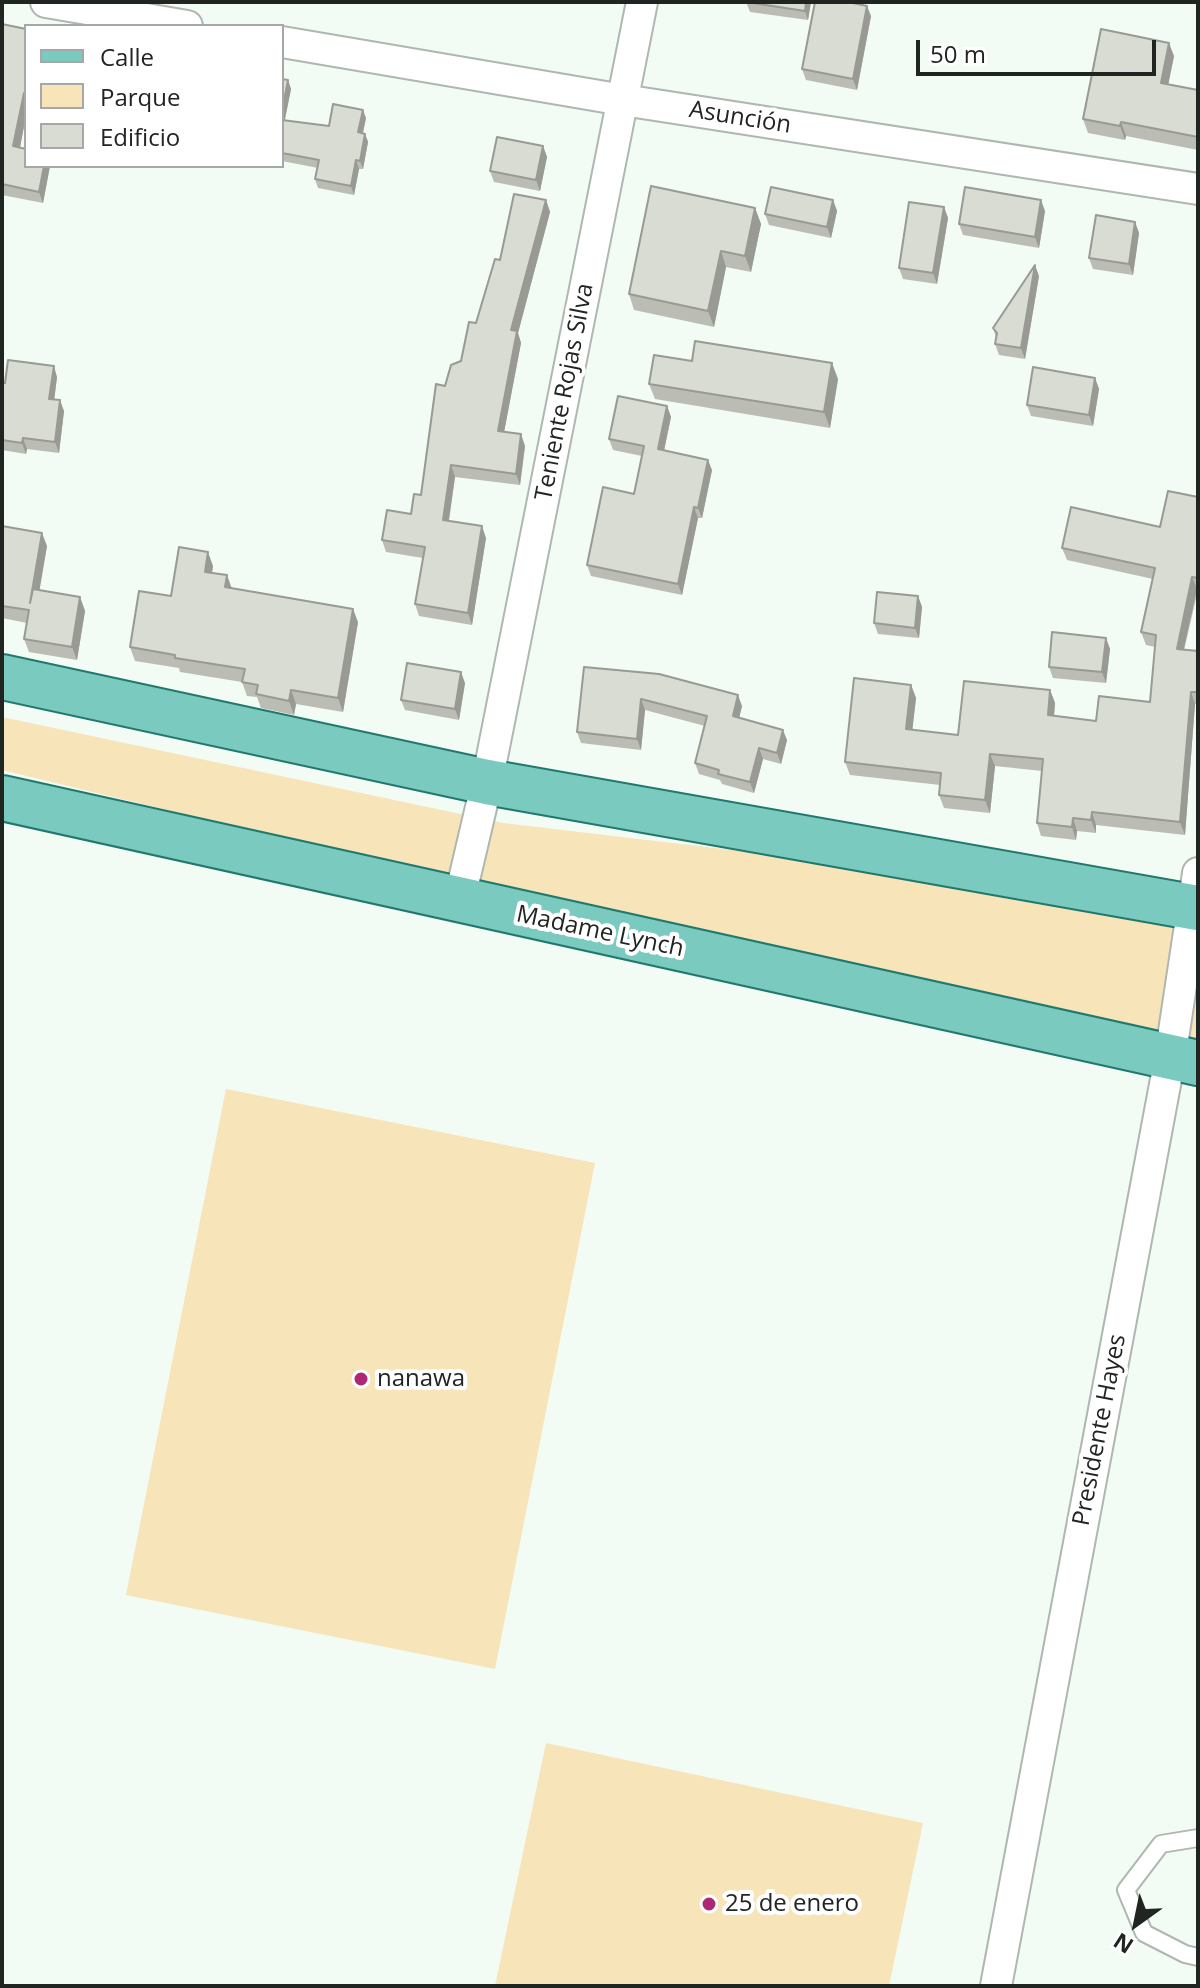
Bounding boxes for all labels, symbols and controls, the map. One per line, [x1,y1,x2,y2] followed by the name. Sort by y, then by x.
[24,24,284,168] legend
[920,24,1160,74] scale bar
[930,37,986,70] text: 50 m
[100,40,154,73] text: Calle
[100,80,180,113] text: Parque
[687,96,793,140] street label: Asunción
[100,120,180,153] text: Edificio
[530,281,600,503] street label: Teniente Rojas Silva
[514,900,686,964] street label: Madame Lynch
[1067,1332,1133,1528] street label: Presidente Hayes
[377,1365,465,1393] place label: nanawa
[352,1370,370,1388] marker: nanawa
[1096,1884,1176,1964] north arrow
[725,1890,859,1918] place label: 25 de enero
[700,1895,718,1913] marker: 25 de enero
[1107,1927,1139,1962] text: N

